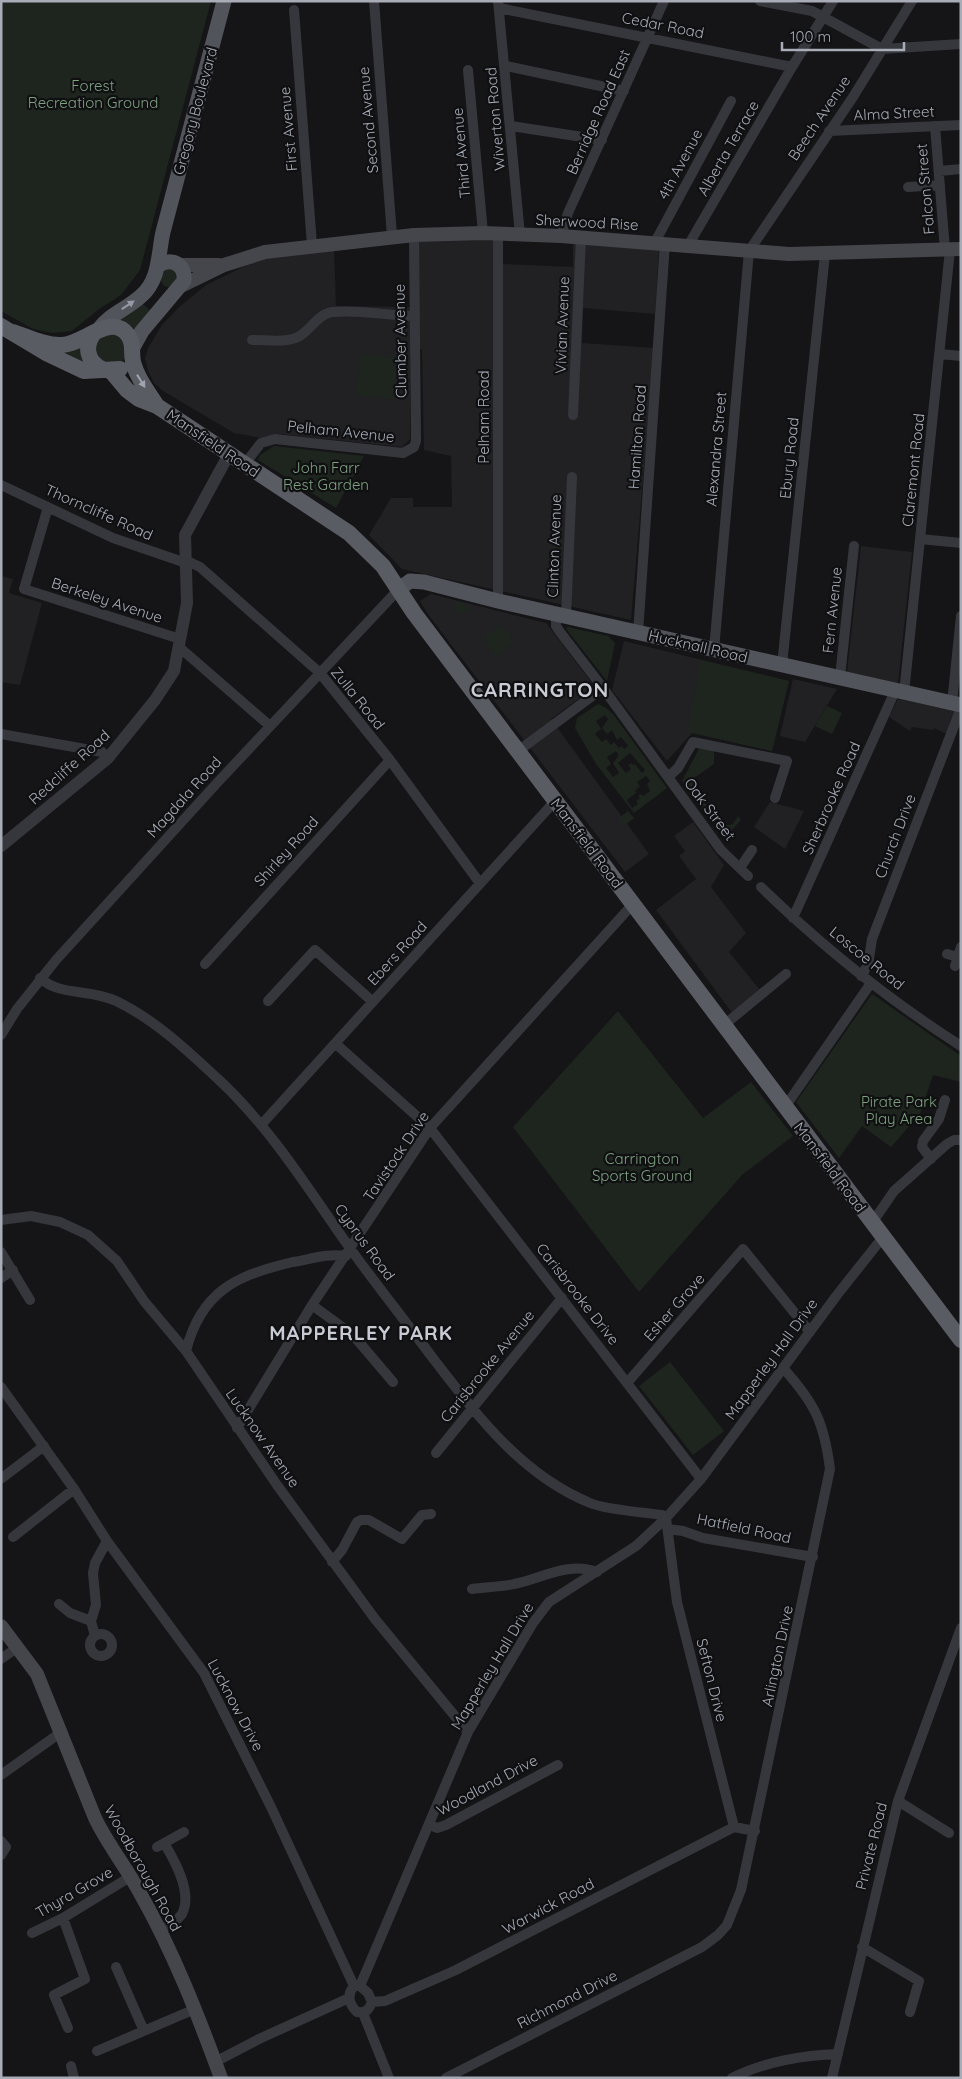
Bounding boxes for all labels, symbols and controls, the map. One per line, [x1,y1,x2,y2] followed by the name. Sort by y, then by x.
[620,8,706,42] street label: Cedar Road
[782,20,904,52] scale bar
[790,27,831,46] text: 100 m
[169,45,221,177] street label: Gregory Boulevard
[562,47,634,177] street label: Berridge Road East
[354,66,382,174] street label: Second Avenue
[481,66,509,172] street label: Wiverton Road
[784,72,854,164] street label: Beech Avenue
[28,76,158,112] park label: Forest Recreation Ground
[275,86,301,172] street label: First Avenue
[693,97,763,199] street label: Alberta Terrace
[853,101,935,125] street label: Alma Street
[448,107,474,199] street label: Third Avenue
[654,126,706,202] street label: 4th Avenue
[912,143,938,235] street label: Falcon Street
[535,210,639,234] street label: Sherwood Rise
[551,276,573,374] street label: Vivian Avenue
[390,284,410,398] street label: Clumber Avenue
[121,300,135,310] one-way arrow
[474,370,493,464] street label: Pelham Road
[137,374,146,387] one-way arrow
[624,384,650,490] street label: Hamilton Road
[702,391,730,507] street label: Alexandra Street
[163,405,263,481] street label: Mansfield Road
[898,412,928,528] street label: Claremont Road
[287,416,395,446] street label: Pelham Avenue
[775,416,803,500] street label: Ebury Road
[283,458,369,494] park label: John Farr Rest Garden
[42,480,156,544] street label: Thorncliffe Road
[543,494,565,598] street label: Clinton Avenue
[818,566,846,654] street label: Fern Avenue
[49,573,165,627] street label: Berkeley Avenue
[647,625,749,667] street label: Hucknall Road
[327,663,389,733] street label: Zulla Road
[471,677,609,702] district label: CARRINGTON
[25,726,113,808] street label: Redcliffe Road
[798,739,864,857] street label: Sherbrooke Road
[143,753,225,841] street label: Magdala Road
[680,774,740,844] street label: Oak Street
[870,791,920,881] street label: Church Drive
[547,794,627,892] street label: Mansfield Road
[250,812,322,890] street label: Shirley Road
[363,917,431,989] street label: Ebers Road
[826,922,908,994] street label: Loscoe Road
[861,1092,937,1128] park label: Pirate Park Play Area
[359,1107,433,1205] street label: Tavistock Drive
[790,1118,870,1216] street label: Mansfield Road
[592,1149,692,1185] park label: Carrington Sports Ground
[331,1200,399,1284] street label: Cyprus Road
[532,1239,624,1349] street label: Carisbrooke Drive
[639,1269,709,1345] street label: Esher Grove
[721,1295,821,1423] street label: Mapperley Hall Drive
[436,1306,538,1426] street label: Carisbrooke Avenue
[269,1320,453,1345] district label: MAPPERLEY PARK
[222,1385,304,1491] street label: Lucknow Avenue
[695,1509,793,1547] street label: Hatfield Road
[446,1599,538,1733] street label: Mapperley Hall Drive
[757,1604,797,1708] street label: Arlington Drive
[692,1636,732,1724] street label: Sefton Drive
[204,1656,268,1754] street label: Lucknow Drive
[433,1750,541,1820] street label: Woodland Drive
[851,1800,891,1892] street label: Private Road
[100,1801,186,1935] street label: Woodborough Road
[32,1862,116,1922] street label: Thyra Grove
[499,1874,597,1938] street label: Warwick Road
[514,1966,620,2032] street label: Richmond Drive

